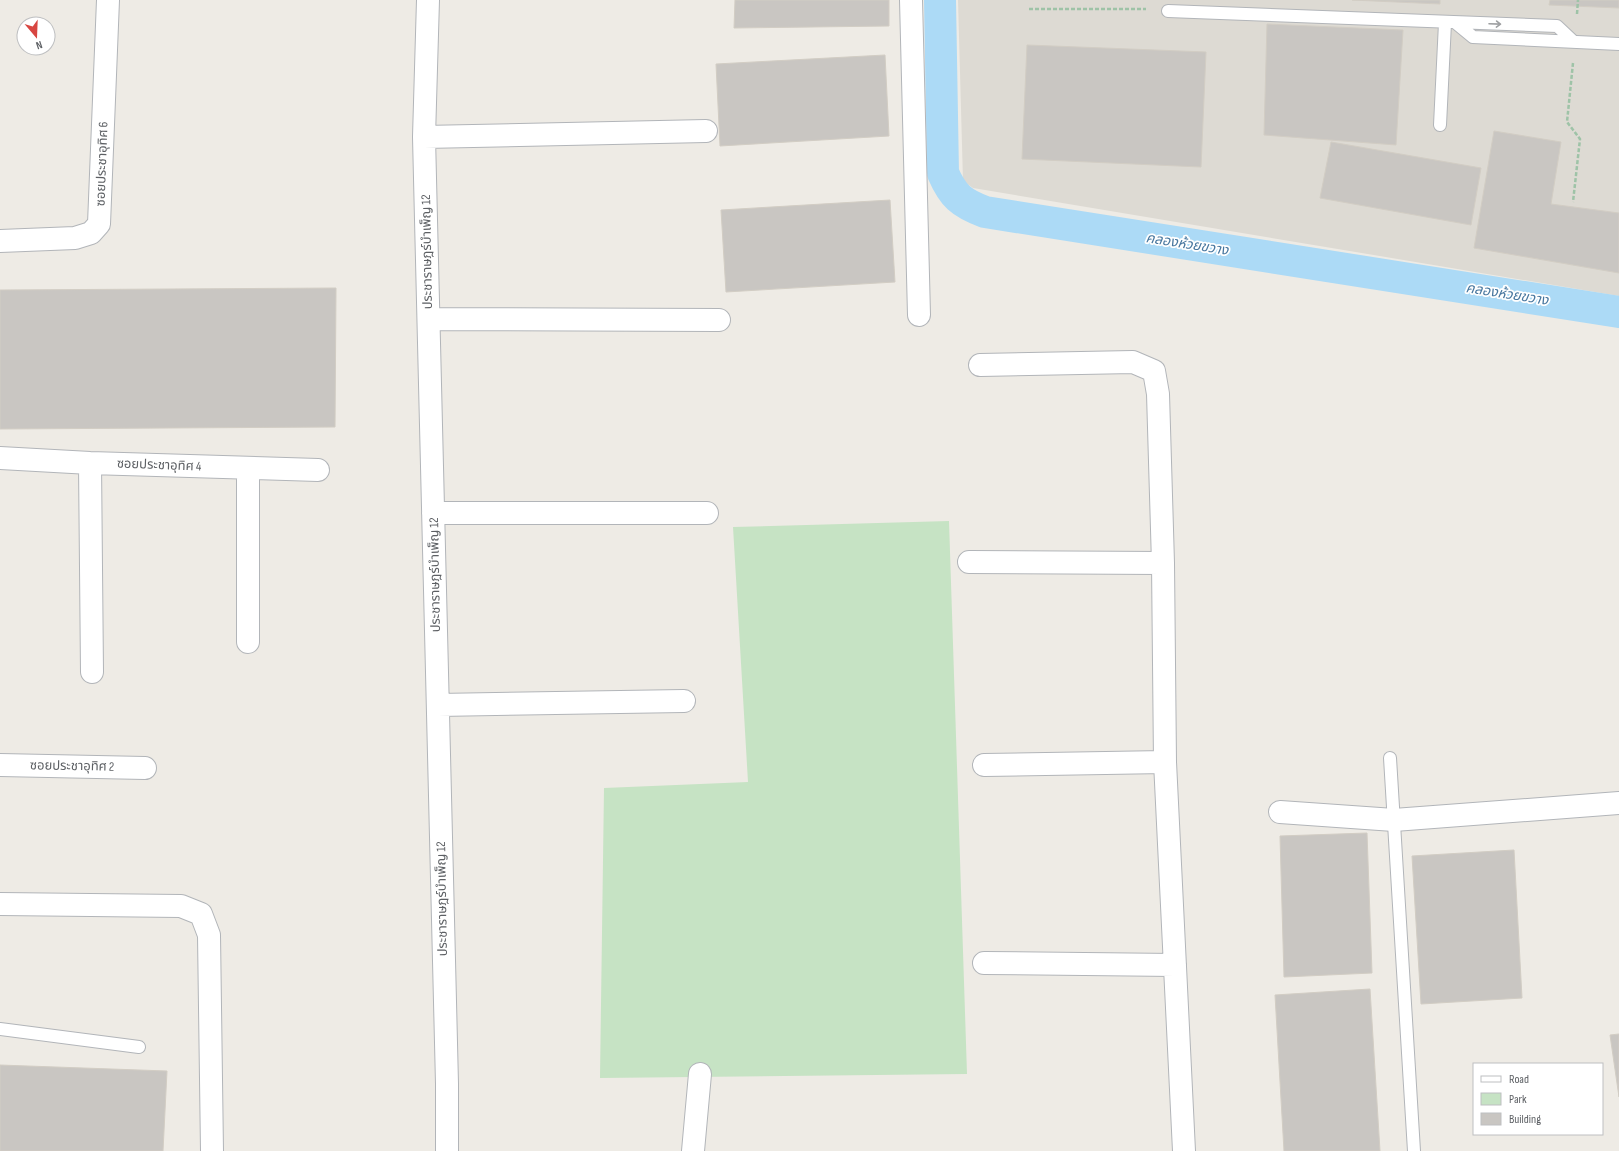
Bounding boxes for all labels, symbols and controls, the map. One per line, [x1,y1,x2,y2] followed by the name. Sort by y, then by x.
[16,16,56,56] north arrow
[1488,21,1501,28] one-way arrow
[34,38,44,52] text: N
[93,121,111,207] street label: ซอยประชาอุทิศ 6
[418,194,436,310] street label: ประชาราษฎร์บำเพ็ญ 12
[1145,229,1231,259] water label: คลองห้วยขวาง
[1465,279,1551,309] water label: คลองห้วยขวาง
[116,456,202,474] street label: ซอยประชาอุทิศ 4
[426,517,444,633] street label: ประชาราษฎร์บำเพ็ญ 12
[30,757,114,775] street label: ซอยประชาอุทิศ 2
[433,841,451,957] street label: ประชาราษฎร์บำเพ็ญ 12
[1473,1063,1603,1135] legend
[1509,1072,1529,1087] text: Road
[1509,1092,1527,1107] text: Park
[1509,1112,1541,1127] text: Building

